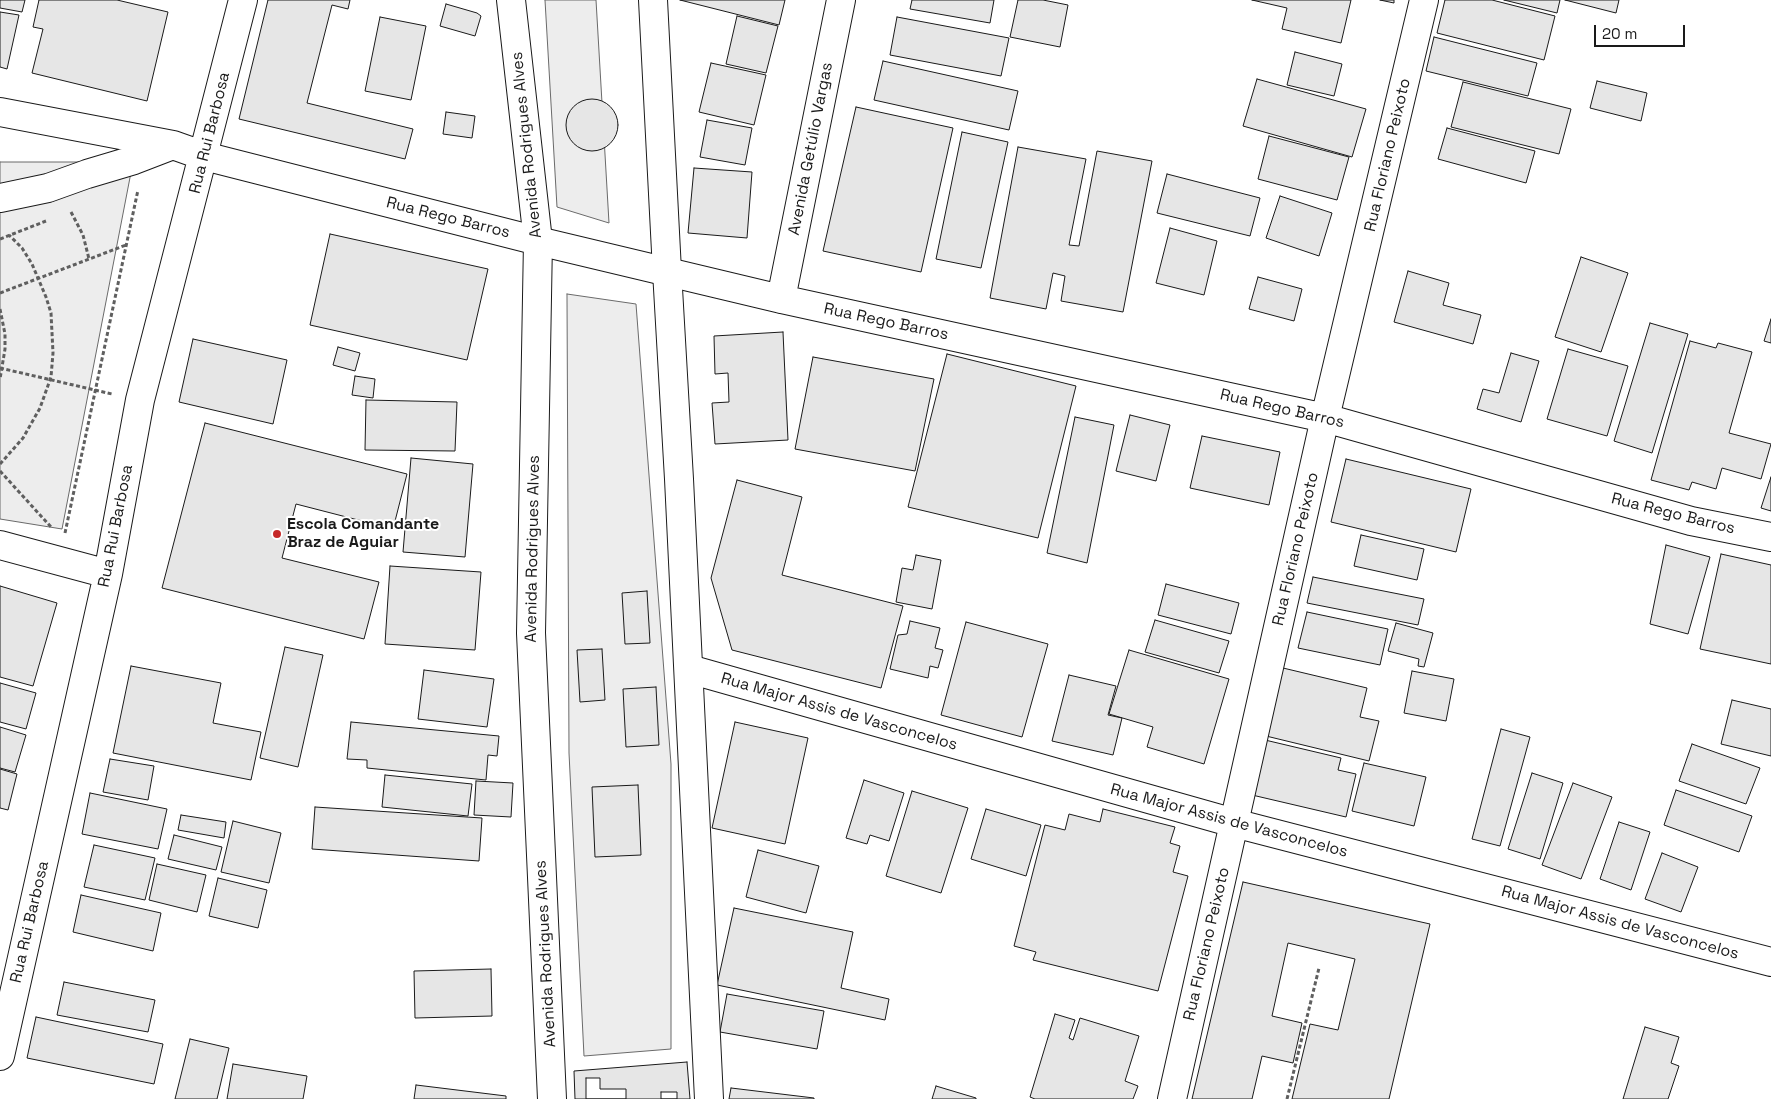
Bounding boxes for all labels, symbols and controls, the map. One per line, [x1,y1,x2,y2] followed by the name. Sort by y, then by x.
[1596,15,1687,47] scale bar
[1602,24,1637,43] text: 20 m
[508,51,546,239] street label: Avenida Rodrigues Alves
[785,61,837,237] street label: Avenida Getúlio Vargas
[186,70,234,196] street label: Rua Rui Barbosa
[1361,76,1415,234] street label: Rua Floriano Peixoto
[384,193,512,243] street label: Rua Rego Barros
[822,299,950,345] street label: Rua Rego Barros
[1218,385,1346,433] street label: Rua Rego Barros
[522,455,544,643] street label: Avenida Rodrigues Alves
[95,463,137,589] street label: Rua Rui Barbosa
[1269,470,1323,628] street label: Rua Floriano Peixoto
[1609,489,1737,539] street label: Rua Rego Barros
[287,515,439,553] place label: Escola Comandante Braz de Aguiar
[271,528,283,540] marker: Escola Comandante Braz de Aguiar
[719,669,959,755] street label: Rua Major Assis de Vasconcelos
[1108,780,1350,862] street label: Rua Major Assis de Vasconcelos
[7,859,53,985] street label: Rua Rui Barbosa
[532,860,560,1048] street label: Avenida Rodrigues Alves
[1180,865,1234,1023] street label: Rua Floriano Peixoto
[1499,882,1741,964] street label: Rua Major Assis de Vasconcelos

